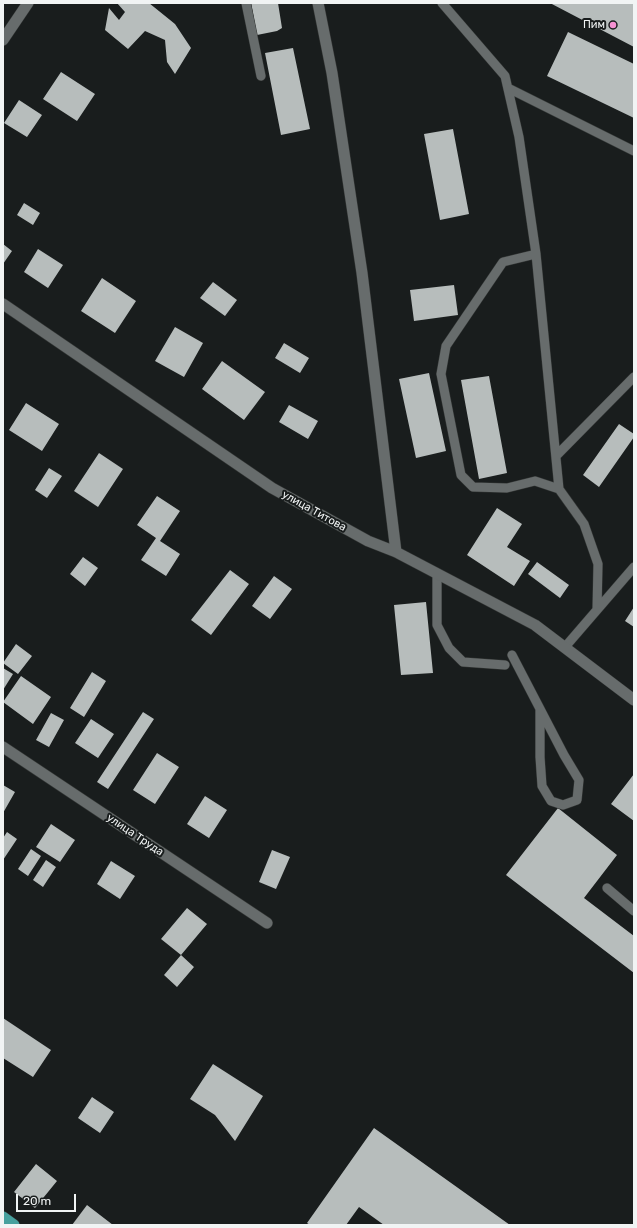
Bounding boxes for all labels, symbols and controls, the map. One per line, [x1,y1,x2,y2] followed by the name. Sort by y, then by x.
[583,18,605,32] place label: Пим
[608,20,618,30] marker: Пим
[279,488,349,534] street label: улица Титова
[104,811,166,859] street label: улица Труда
[18,1186,78,1212] scale bar
[23,1194,51,1208] text: 20 m

